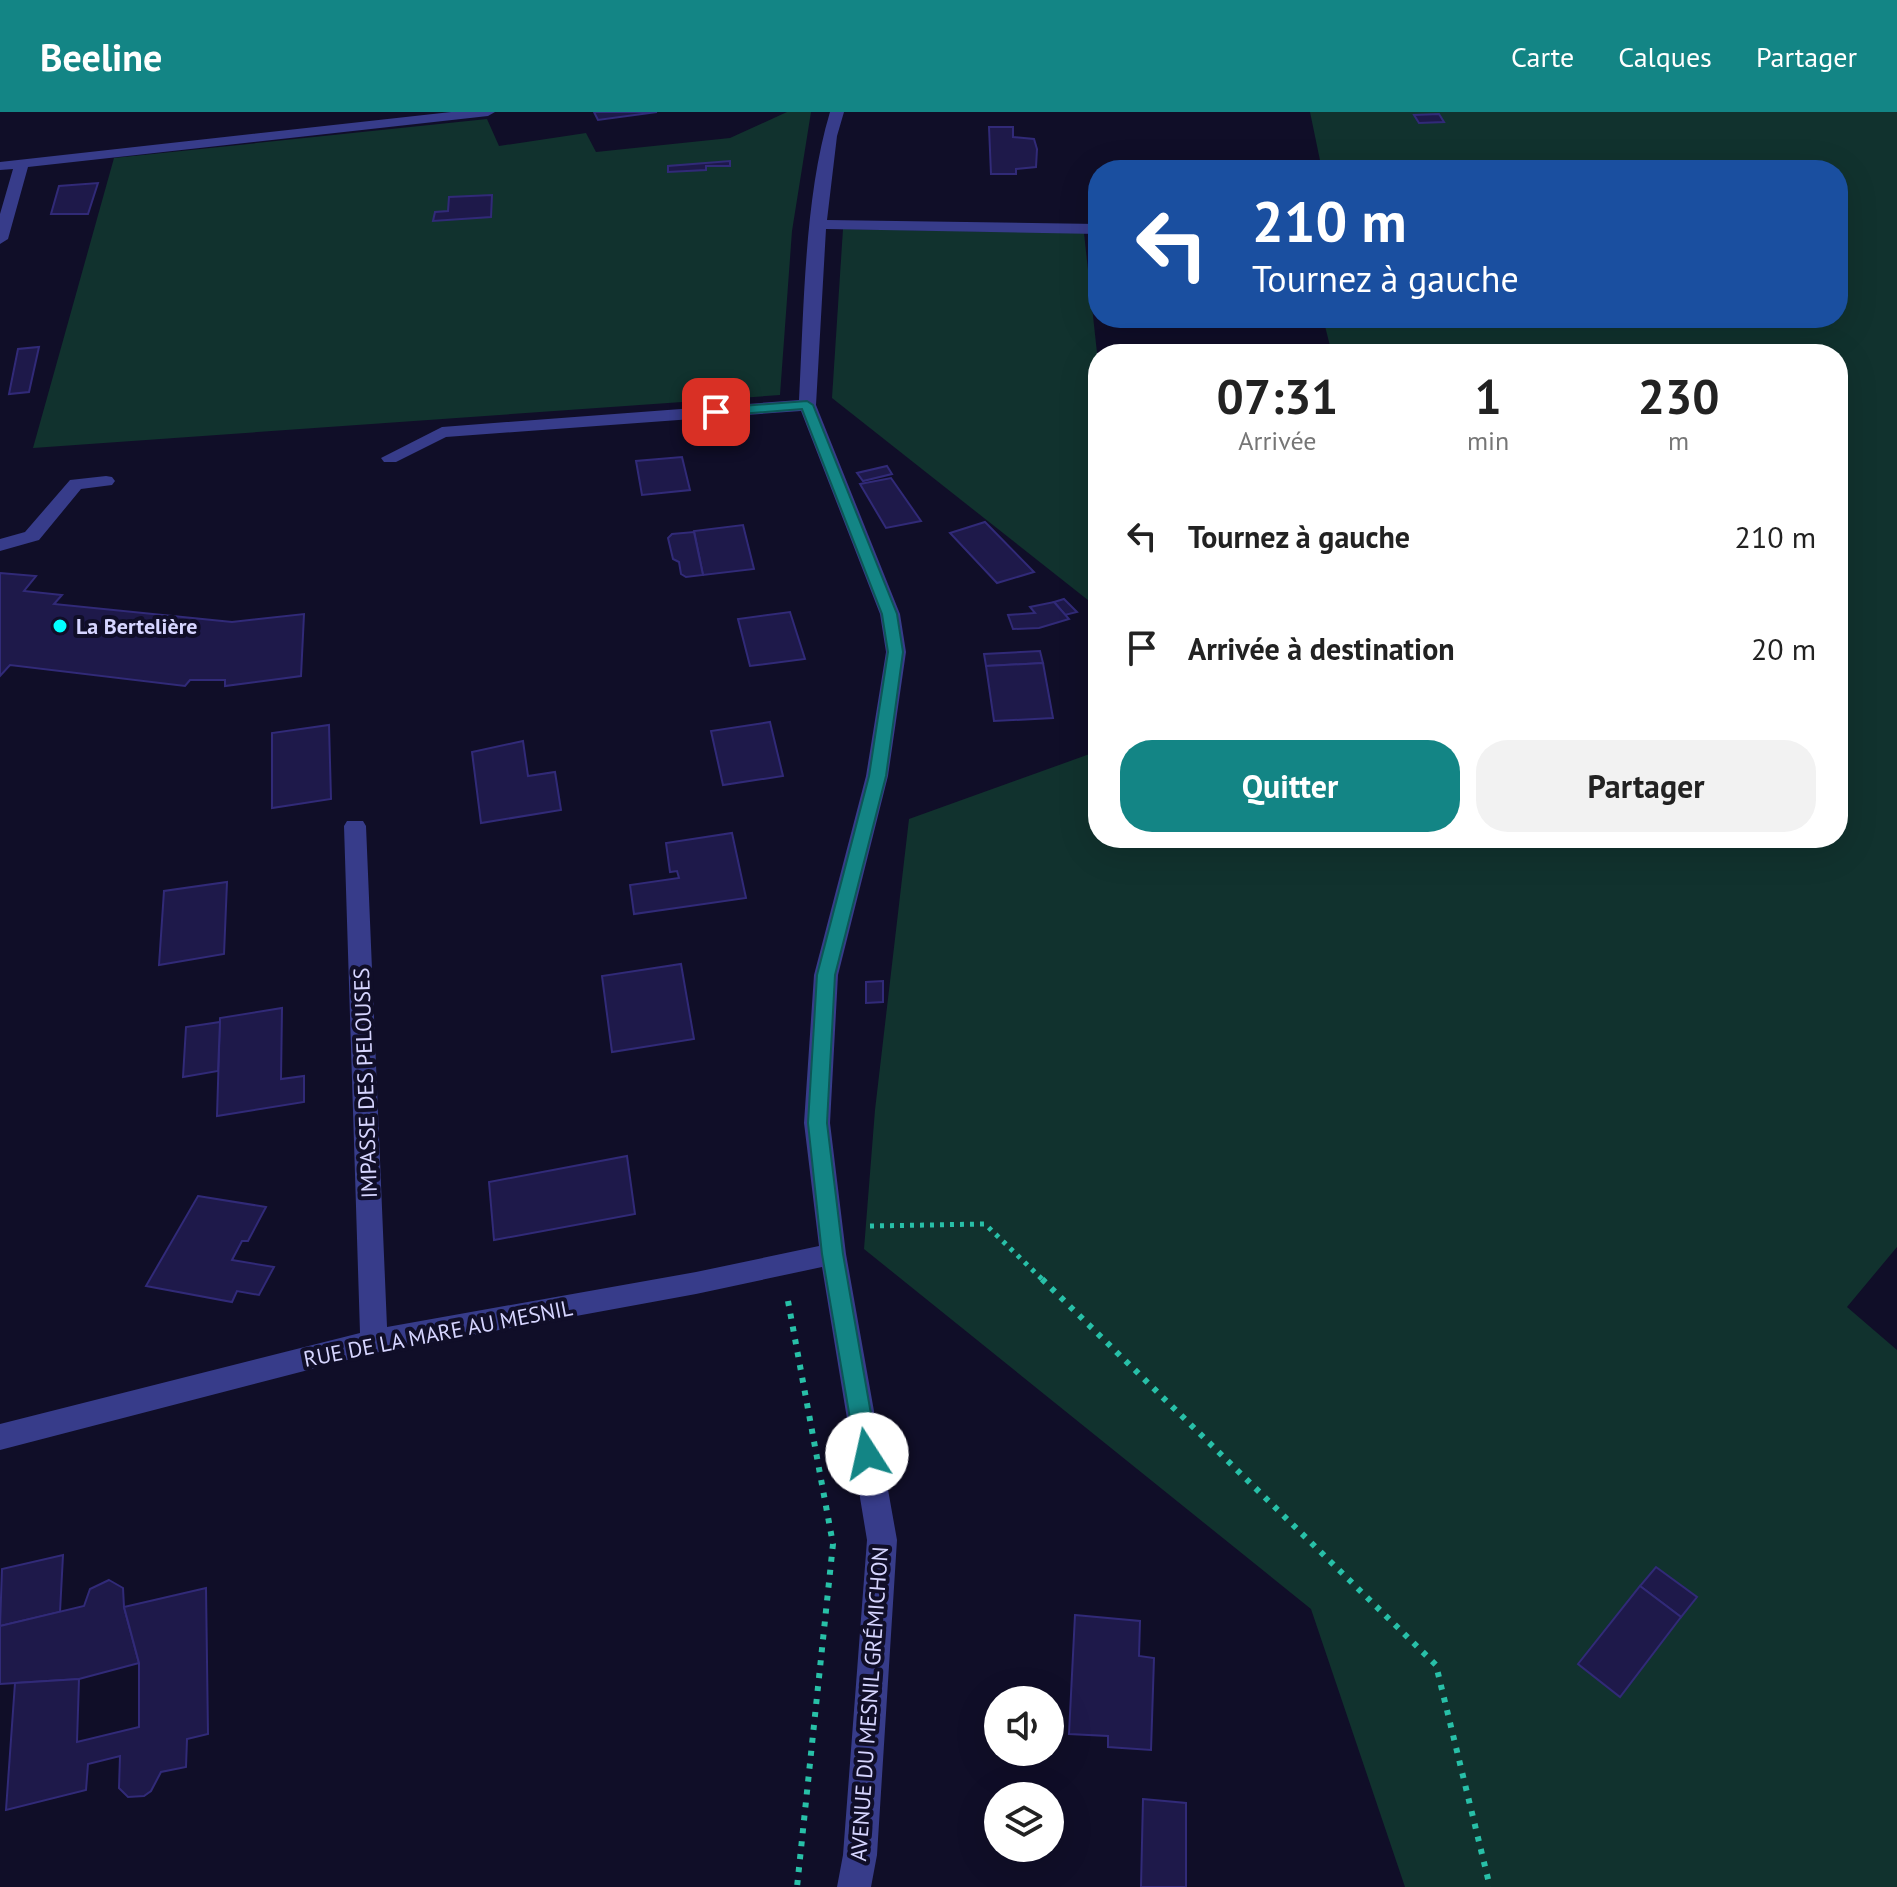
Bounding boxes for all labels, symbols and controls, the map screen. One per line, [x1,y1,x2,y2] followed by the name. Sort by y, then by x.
[40,32,162,81] text: Beeline
[1511,38,1574,75] text: Carte
[1618,38,1712,75] text: Calques
[1756,38,1857,75] text: Partager
[1252,185,1407,257] text: 210 m
[1120,192,1224,296] icon: left
[1252,255,1519,302] text: Tournez à gauche
[1217,365,1338,427] text: 07:31
[1474,365,1502,427] text: 1
[1638,365,1719,427] text: 230
[682,378,750,446] pin
[694,390,738,434] icon: arrive
[1238,424,1317,457] text: Arrivée
[1467,424,1509,457] text: min
[1668,424,1689,457] text: m
[1120,514,1164,558] icon: left
[1188,517,1410,556] text: Tournez à gauche
[1735,517,1816,556] text: 210 m
[76,612,198,640] place label: La Bertelière
[51,617,69,635] marker: La Bertelière
[1120,626,1164,670] icon: arrive
[1188,629,1455,668] text: Arrivée à destination
[1751,629,1816,668] text: 20 m
[1120,740,1460,832] button: Quitter
[1476,740,1816,832] button: Partager
[347,967,383,1199] street label: IMPASSE DES PELOUSES
[301,1293,575,1373] street label: RUE DE LA MARE AU MESNIL
[825,1412,909,1496] position arrow
[844,1546,894,1862] street label: AVENUE DU MESNIL GRÉMICHON
[984,1686,1064,1862] map controls
[984,1686,1064,1766] button: sound
[984,1782,1064,1862] button: layers

